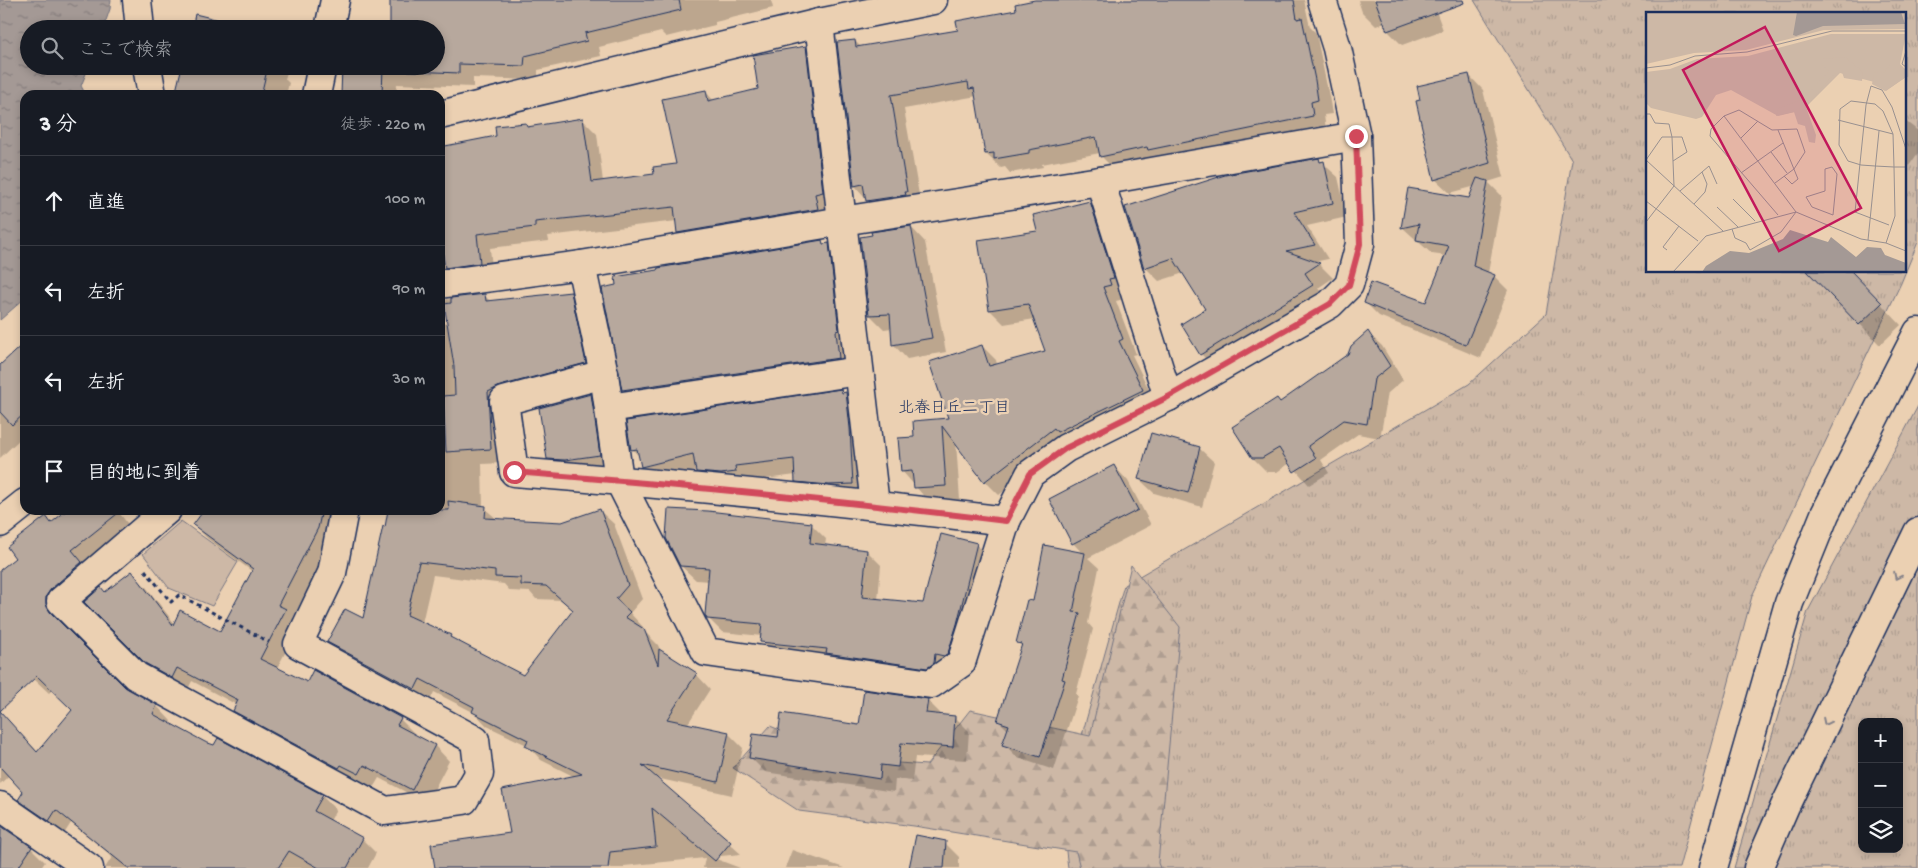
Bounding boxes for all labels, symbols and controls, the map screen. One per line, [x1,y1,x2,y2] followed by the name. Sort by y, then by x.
[1646,12,1906,272] inset map
[20,20,445,75] search box
[38,34,66,62] icon: search
[78,40,173,63] text: ここで検索
[40,114,77,139] text: 3 分
[340,117,425,136] text: 徒歩 · 220 m
[1345,125,1368,148] route end
[40,187,68,215] icon: ahead
[385,191,425,210] text: 100 m
[87,193,125,216] text: 直進
[40,277,68,305] icon: left
[393,281,425,300] text: 90 m
[87,283,125,306] text: 左折
[40,367,68,395] icon: left
[392,371,425,390] text: 30 m
[87,373,125,396] text: 左折
[898,398,1010,419] district label: 北春日丘二丁目
[40,457,68,485] icon: arrive
[503,461,526,484] route start
[87,463,201,486] text: 目的地に到着
[1893,571,1903,580] one-way arrow
[1822,717,1832,726] one-way arrow
[1858,718,1903,853] map controls
[1858,718,1903,763] button: +
[1858,763,1903,808] button: −
[1858,808,1903,853] button: layers

